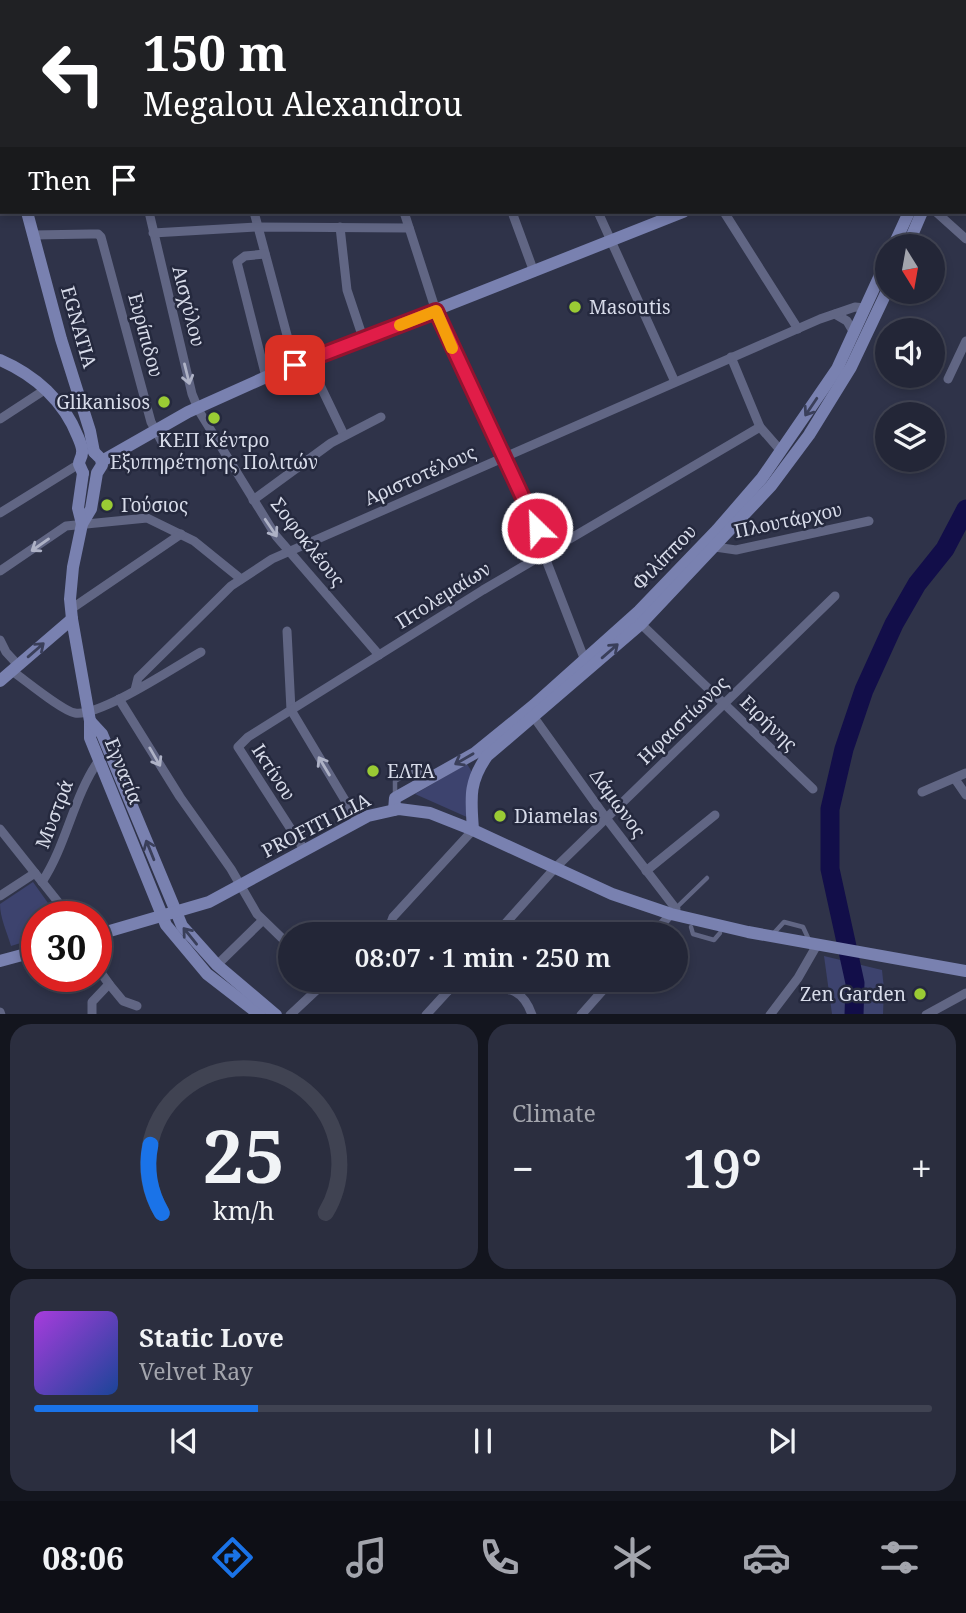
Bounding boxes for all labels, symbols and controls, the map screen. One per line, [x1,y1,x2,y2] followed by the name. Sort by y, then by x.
[143,19,287,85] text: 150 m
[28,28,119,119] icon: left
[143,82,463,125] text: Megalou Alexandrou
[105,161,143,199] icon: arrive
[28,162,91,198] text: Then
[875,234,945,304] north arrow
[875,234,945,472] map controls
[166,263,212,349] street label: Αισχύλου
[55,283,103,372] street label: EGNATIA
[122,290,170,380] street label: Ευρίπιδου
[589,294,670,320] place label: Masoutis
[567,299,583,315] marker: Masoutis
[875,318,945,388] button: sound
[265,335,325,395] pin
[276,346,314,384] icon: arrive
[181,362,194,385] one-way arrow
[56,389,150,415] place label: Glikanisos
[156,394,172,410] marker: Glikanisos
[804,397,818,416] one-way arrow
[875,402,945,472] button: layers
[206,410,222,426] marker: ΚΕΠ Κέντρο Εξυπηρέτησης Πολιτών
[110,427,318,475] place label: ΚΕΠ Κέντρο Εξυπηρέτησης Πολιτών
[360,439,480,511] street label: Αριστοτέλους
[500,491,574,565] position arrow
[121,492,188,518] place label: Γούσιος
[265,492,351,592] street label: Σοφοκλέους
[732,496,844,544] street label: Πλουτάρχου
[99,497,115,513] marker: Γούσιος
[264,518,278,537] one-way arrow
[626,518,702,596] street label: Φιλίππου
[31,538,50,552] one-way arrow
[391,556,495,634] street label: Πτολεμαίων
[27,642,45,658] one-way arrow
[601,643,619,659] one-way arrow
[632,670,734,770] street label: Ηφαιστίωνος
[735,689,803,757] street label: Ειρήνης
[99,734,149,808] street label: Εγνατία
[246,739,302,805] street label: Ικτίνου
[148,746,162,766] one-way arrow
[455,752,475,766] one-way arrow
[317,756,331,776] one-way arrow
[387,758,435,784] place label: ΕΛΤΑ
[365,763,381,779] marker: ΕΛΤΑ
[584,763,652,843] street label: Δάμωνος
[29,776,79,852] street label: Μυστρά
[257,786,375,864] street label: PROFITI ILIA
[514,803,598,829] place label: Diamelas
[492,808,508,824] marker: Diamelas
[143,840,156,862] one-way arrow
[21,901,112,992] speed limit sign: 30
[182,927,198,945] one-way arrow
[355,939,611,975] text: 08:07 · 1 min · 250 m
[800,981,906,1007] place label: Zen Garden
[912,986,928,1002] marker: Zen Garden
[512,1097,596,1129] text: Climate
[203,1105,285,1204] text: 25
[683,1132,762,1203] text: 19°
[512,1142,534,1194] text: −
[911,1142,932,1194] text: +
[213,1192,275,1226] text: km/h
[139,1319,284,1355] text: Static Love
[139,1355,253,1387] text: Velvet Ray
[165,1422,203,1460] icon: previous
[464,1422,502,1460] icon: pause
[763,1422,801,1460] icon: next
[208,1533,257,1582] icon: directions
[342,1533,391,1582] icon: music
[475,1533,524,1582] icon: phone
[608,1533,657,1582] icon: climate
[742,1533,791,1582] icon: car
[875,1533,924,1582] icon: filters
[42,1536,124,1579] text: 08:06

